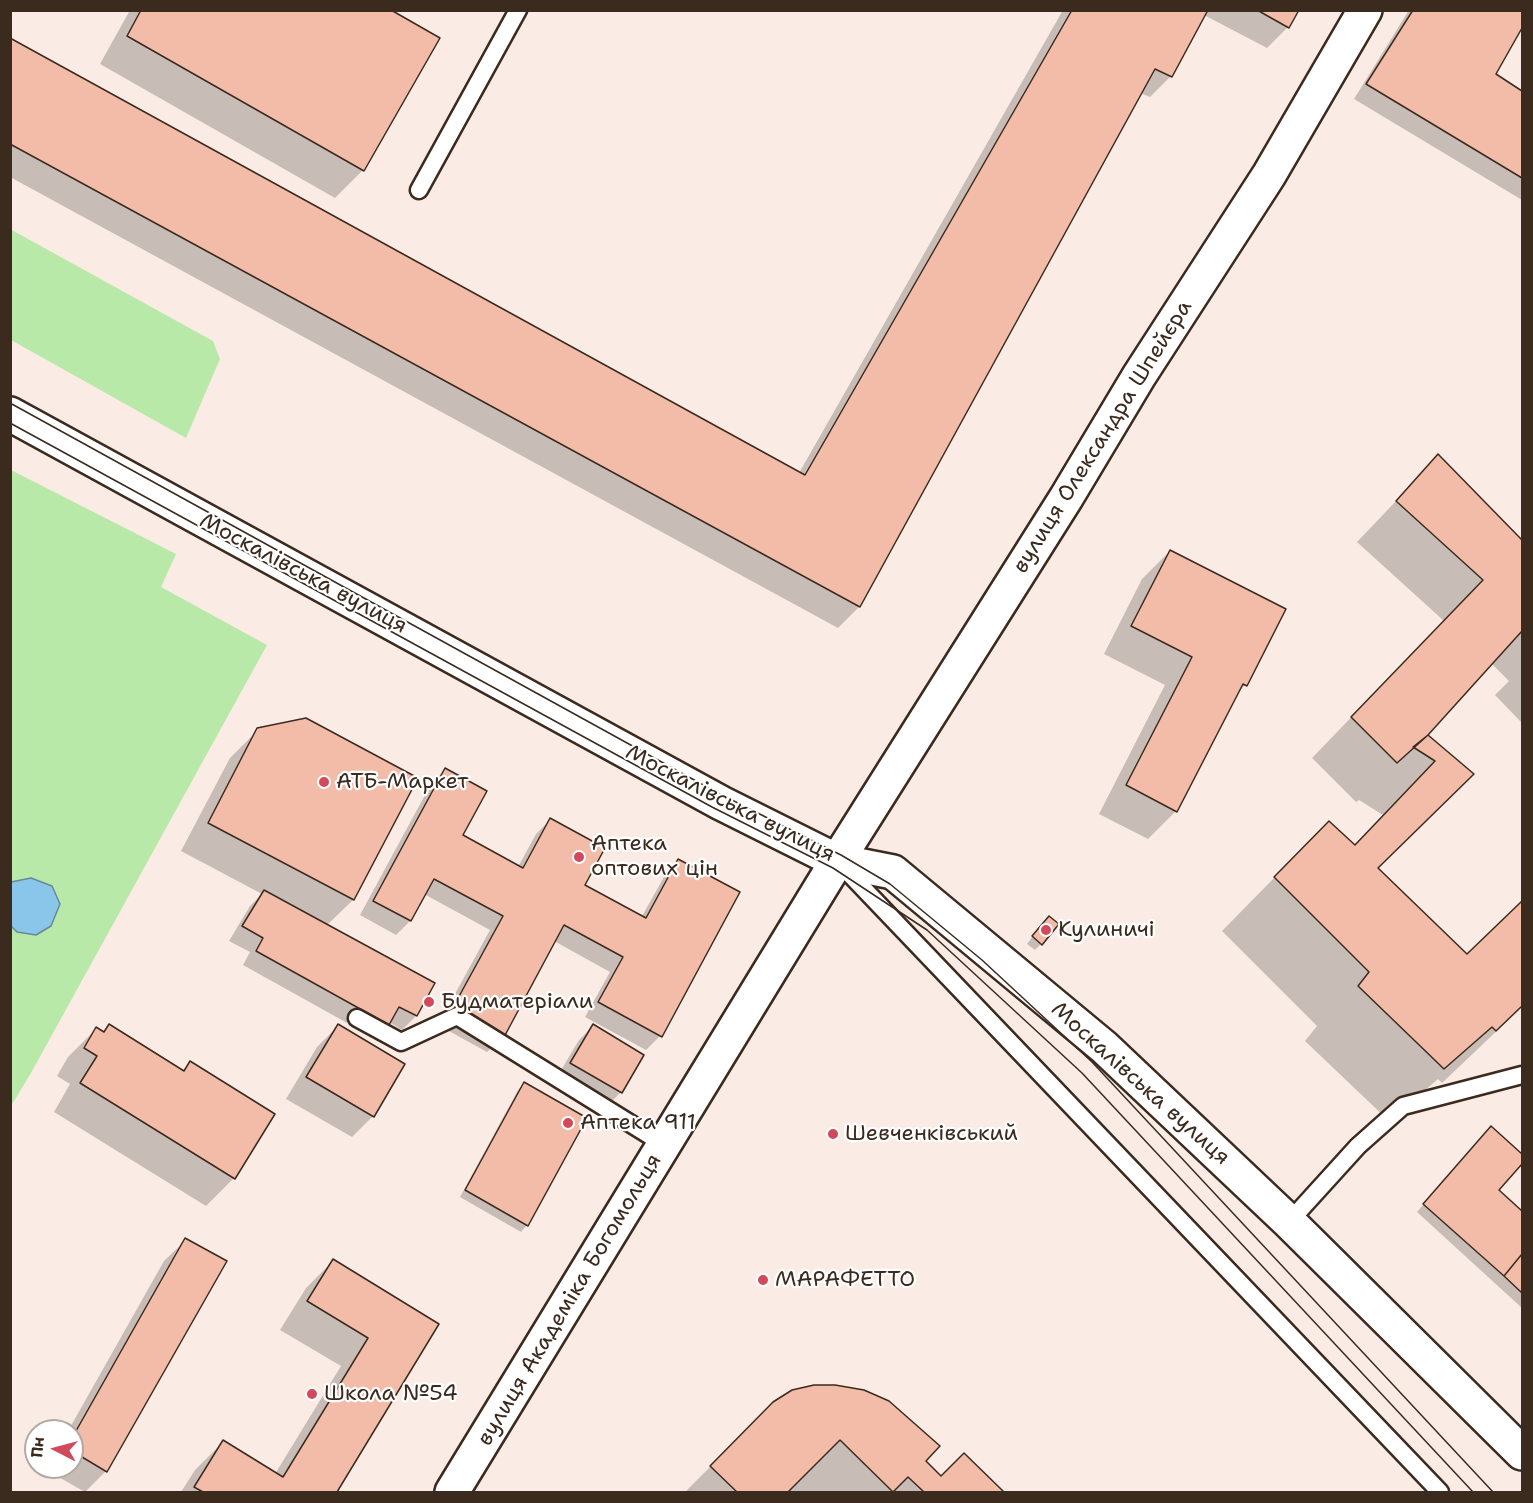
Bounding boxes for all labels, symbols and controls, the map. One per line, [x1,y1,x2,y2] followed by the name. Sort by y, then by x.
[1008,296,1198,578] street label: вулиця Олександра Шпейєра
[195,508,411,640] street label: Москалівська вулиця
[621,740,839,868] street label: Москалівська вулиця
[336,769,469,795] place label: АТБ-Маркет
[317,775,331,789] marker: АТБ-Маркет
[591,831,718,882] place label: Аптека оптових цін
[572,850,586,864] marker: Аптека оптових цін
[1058,917,1155,943] place label: Кулиничі
[1039,923,1053,937] marker: Кулиничі
[441,989,593,1015] place label: Будматеріали
[422,995,436,1009] marker: Будматеріали
[1045,997,1235,1171] street label: Москалівська вулиця
[580,1110,696,1136] place label: Аптека 911
[561,1116,575,1130] marker: Аптека 911
[845,1121,1018,1147] place label: Шевченківський
[826,1127,840,1141] marker: Шевченківський
[472,1149,668,1451] street label: вулиця Академіка Богомольця
[775,1267,915,1293] place label: МАРАФЕТТО
[756,1273,770,1287] marker: МАРАФЕТТО
[324,1381,458,1407] place label: Школа №54
[305,1387,319,1401] marker: Школа №54
[24,1419,84,1479] north arrow
[26,1436,49,1459] text: Пн

